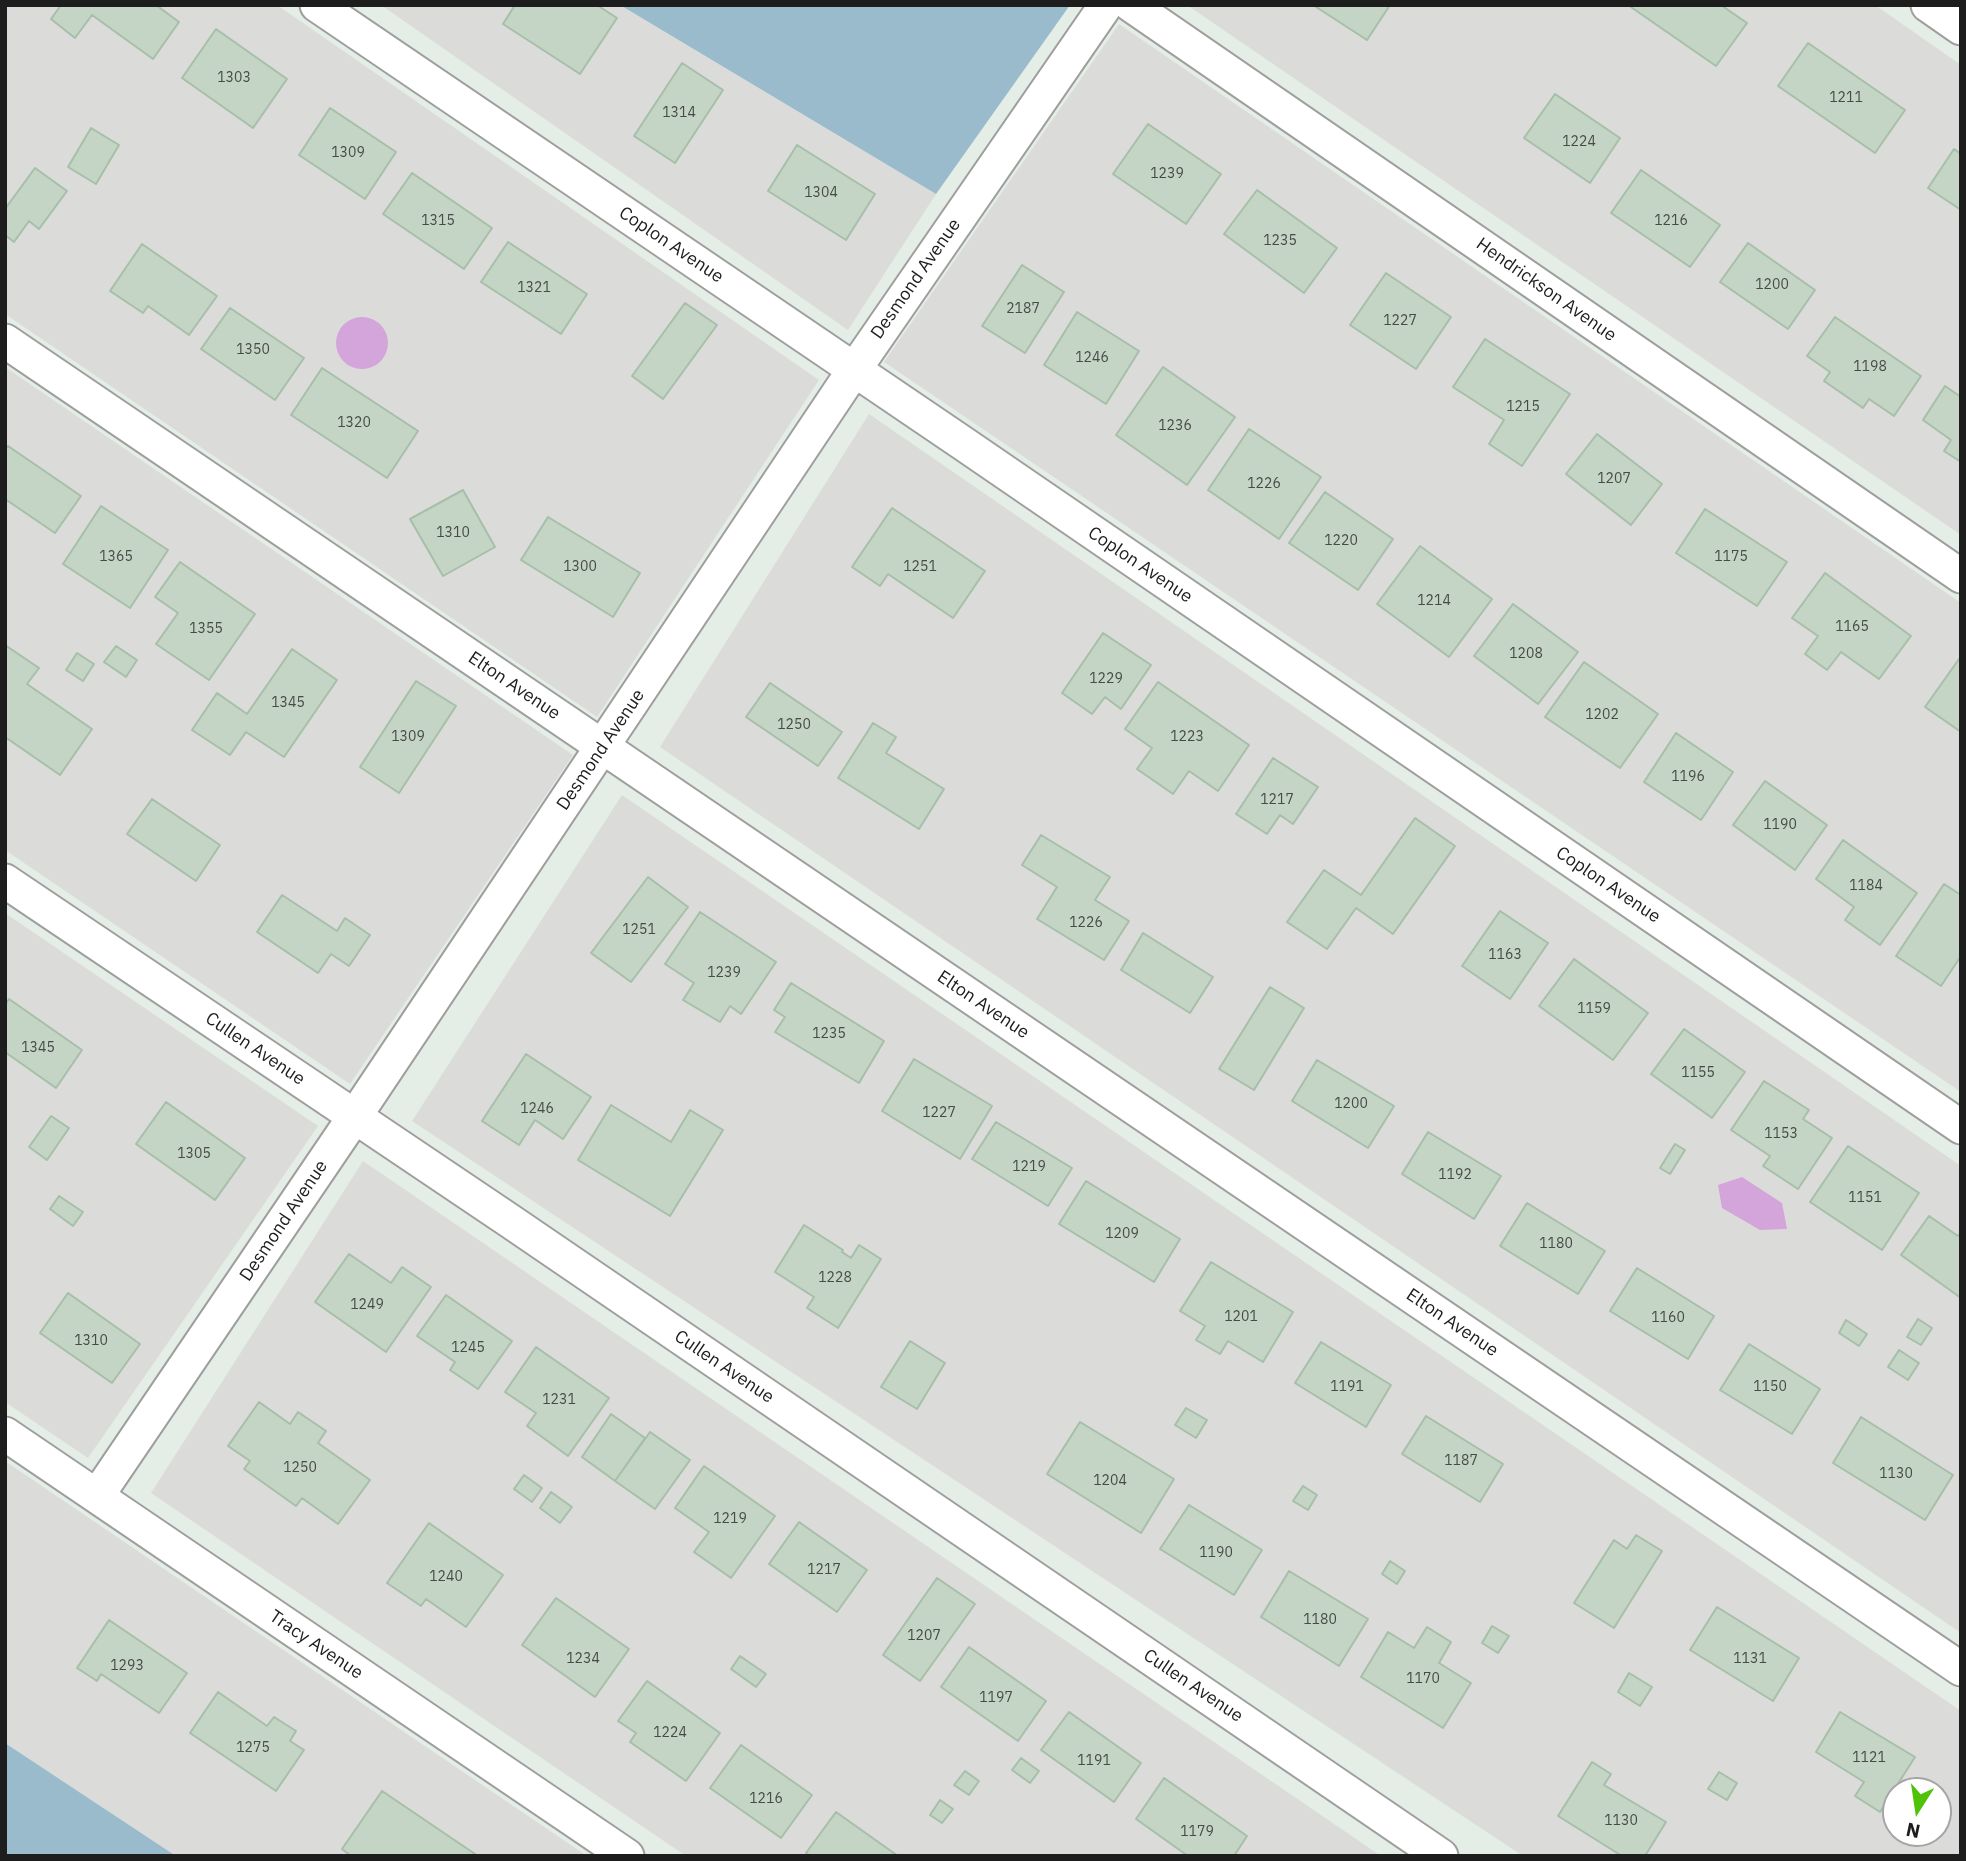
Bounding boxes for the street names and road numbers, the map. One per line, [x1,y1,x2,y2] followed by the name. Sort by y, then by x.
[615,202,727,288] street label: Coplon Avenue
[867,215,965,343] street label: Desmond Avenue
[1472,234,1620,346] street label: Hendrickson Avenue
[1084,522,1196,608] street label: Coplon Avenue
[464,647,564,725] street label: Elton Avenue
[552,685,650,815] street label: Desmond Avenue
[1552,842,1664,928] street label: Coplon Avenue
[933,966,1033,1044] street label: Elton Avenue
[201,1008,309,1090] street label: Cullen Avenue
[235,1156,333,1286] street label: Desmond Avenue
[1402,1284,1502,1362] street label: Elton Avenue
[670,1326,778,1408] street label: Cullen Avenue
[265,1606,367,1684] street label: Tracy Avenue
[1139,1645,1247,1727] street label: Cullen Avenue

